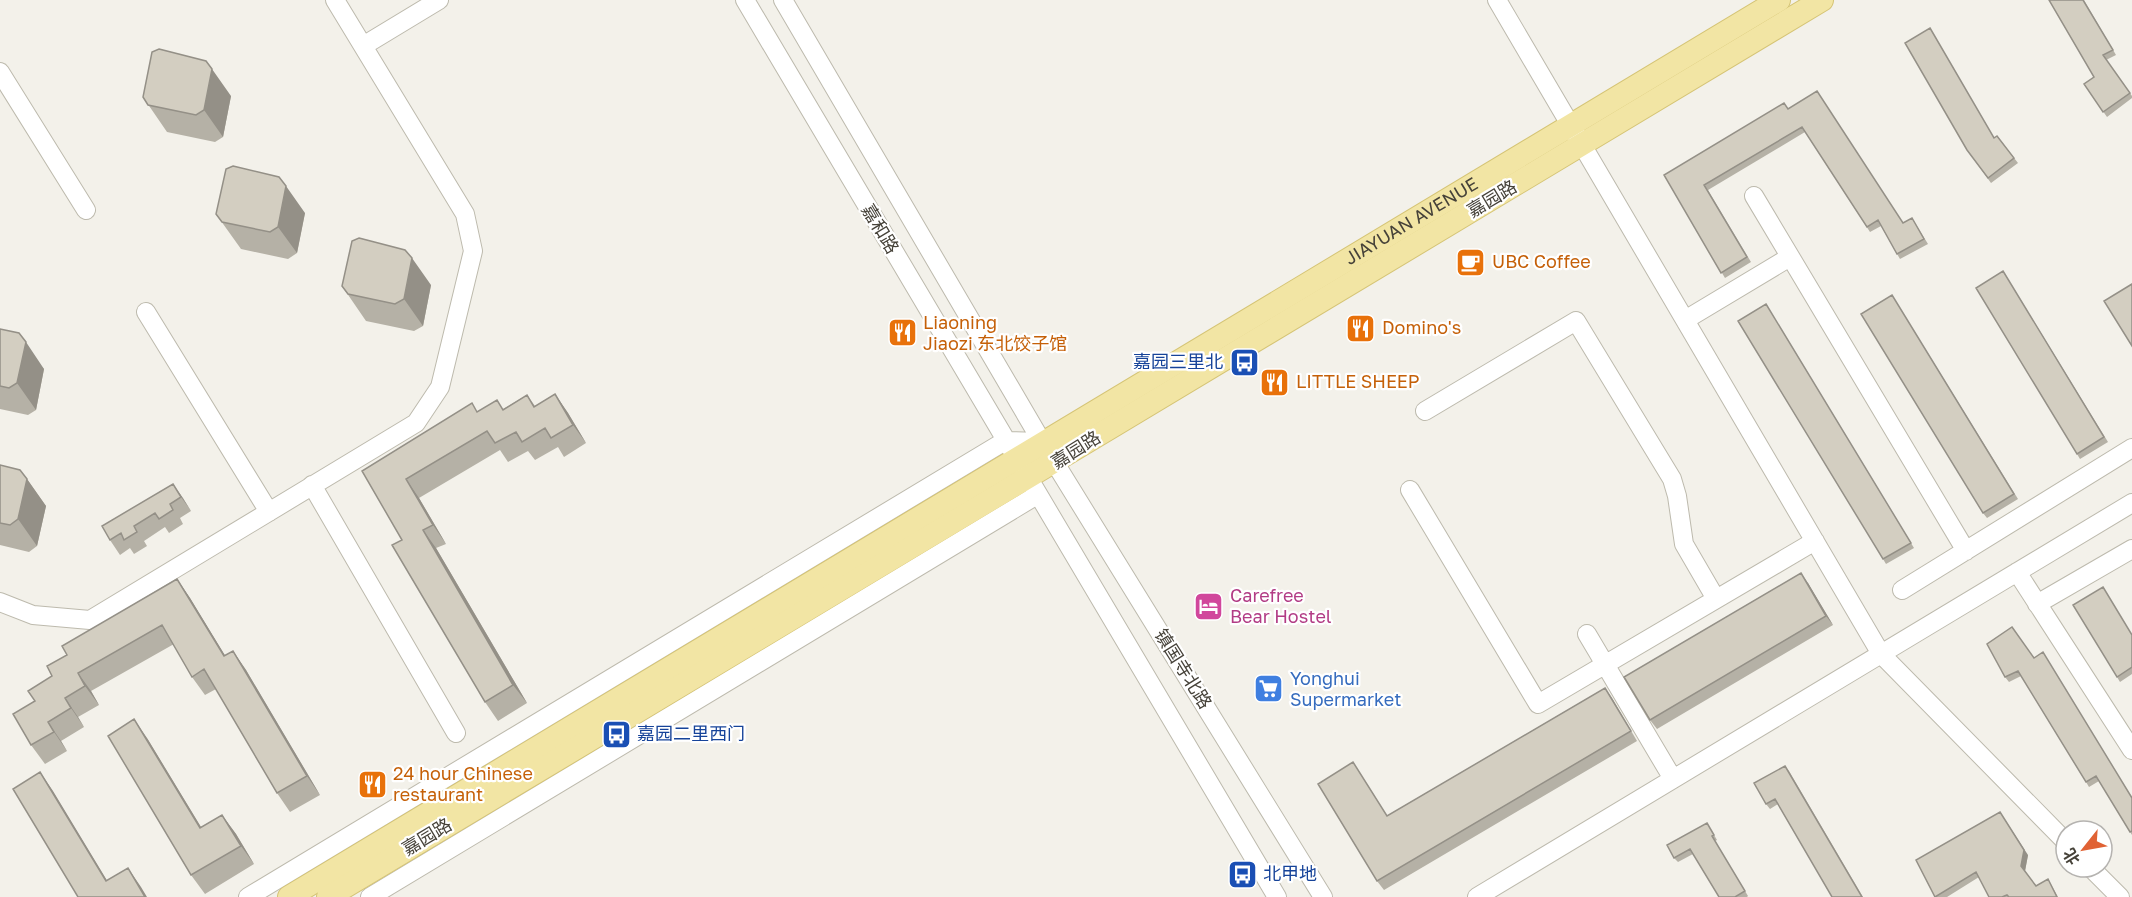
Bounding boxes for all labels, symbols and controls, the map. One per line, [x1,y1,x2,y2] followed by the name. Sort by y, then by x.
[1340,172,1481,269] street label: JIAYUAN AVENUE
[1463,175,1520,221] street label: 嘉园路
[858,200,904,257] street label: 嘉和路
[1455,246,1487,278] cafe icon: UBC Coffee
[1492,250,1591,272] place label: UBC Coffee
[923,311,1067,354] place label: Liaoning Jiaozi 东北饺子馆
[1345,312,1377,344] restaurant icon: Domino's
[1382,316,1461,338] place label: Domino's
[886,317,918,349] restaurant icon: Liaoning Jiaozi 东北饺子馆
[1228,346,1260,378] bus stop icon: 嘉园三里北
[1133,350,1223,372] place label: 嘉园三里北
[1259,366,1291,398] restaurant icon: LITTLE SHEEP
[1296,370,1420,392] place label: LITTLE SHEEP
[1047,426,1104,473] street label: 嘉园路
[1230,584,1332,627] place label: Carefree Bear Hostel
[1193,590,1225,622] hotel icon: Carefree Bear Hostel
[1151,624,1217,712] street label: 镇国寺北路
[1290,667,1402,710] place label: Yonghui Supermarket
[1253,673,1285,705] supermarket icon: Yonghui Supermarket
[600,718,632,750] bus stop icon: 嘉园二里西门
[637,722,745,744] place label: 嘉园二里西门
[393,762,533,805] place label: 24 hour Chinese restaurant
[356,768,388,800] restaurant icon: 24 hour Chinese restaurant
[398,813,455,859] street label: 嘉园路
[2054,819,2114,879] north arrow
[2058,845,2084,869] text: 北
[1226,858,1258,890] bus stop icon: 北甲地
[1263,862,1317,884] place label: 北甲地

